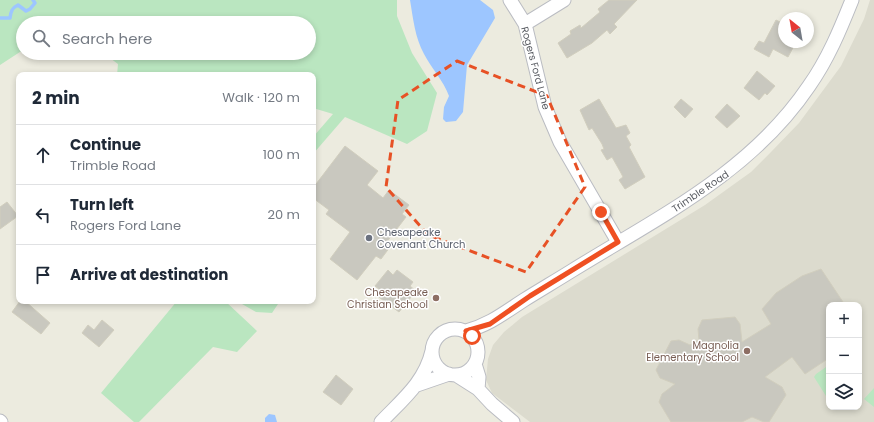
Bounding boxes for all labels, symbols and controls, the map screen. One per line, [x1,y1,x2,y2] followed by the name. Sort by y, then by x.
[778,12,814,48] north arrow
[16,16,316,60] search box
[517,25,554,111] street label: Rogers Ford Lane
[30,27,52,49] icon: search
[62,28,152,49] text: Search here
[32,86,80,110] text: 2 min
[222,88,300,107] text: Walk · 120 m
[70,134,141,155] text: Continue
[32,144,54,166] icon: ahead
[263,145,300,164] text: 100 m
[70,156,156,175] text: Trimble Road
[669,167,732,216] street label: Trimble Road
[70,194,134,215] text: Turn left
[592,203,610,221] route end
[32,204,54,226] icon: left
[267,205,300,224] text: 20 m
[70,216,181,235] text: Rogers Ford Lane
[377,225,466,252] place label: Chesapeake Covenant Church
[364,233,374,243] marker: Chesapeake Covenant Church
[32,264,54,286] icon: arrive
[70,264,228,285] text: Arrive at destination
[347,285,428,312] place label: Chesapeake Christian School
[431,293,441,303] marker: Chesapeake Christian School
[826,302,862,410] map controls
[826,302,862,338] button: +
[463,327,481,345] route start
[646,338,739,365] place label: Magnolia Elementary School
[826,338,862,374] button: −
[742,346,752,356] marker: Magnolia Elementary School
[826,374,862,410] button: layers

